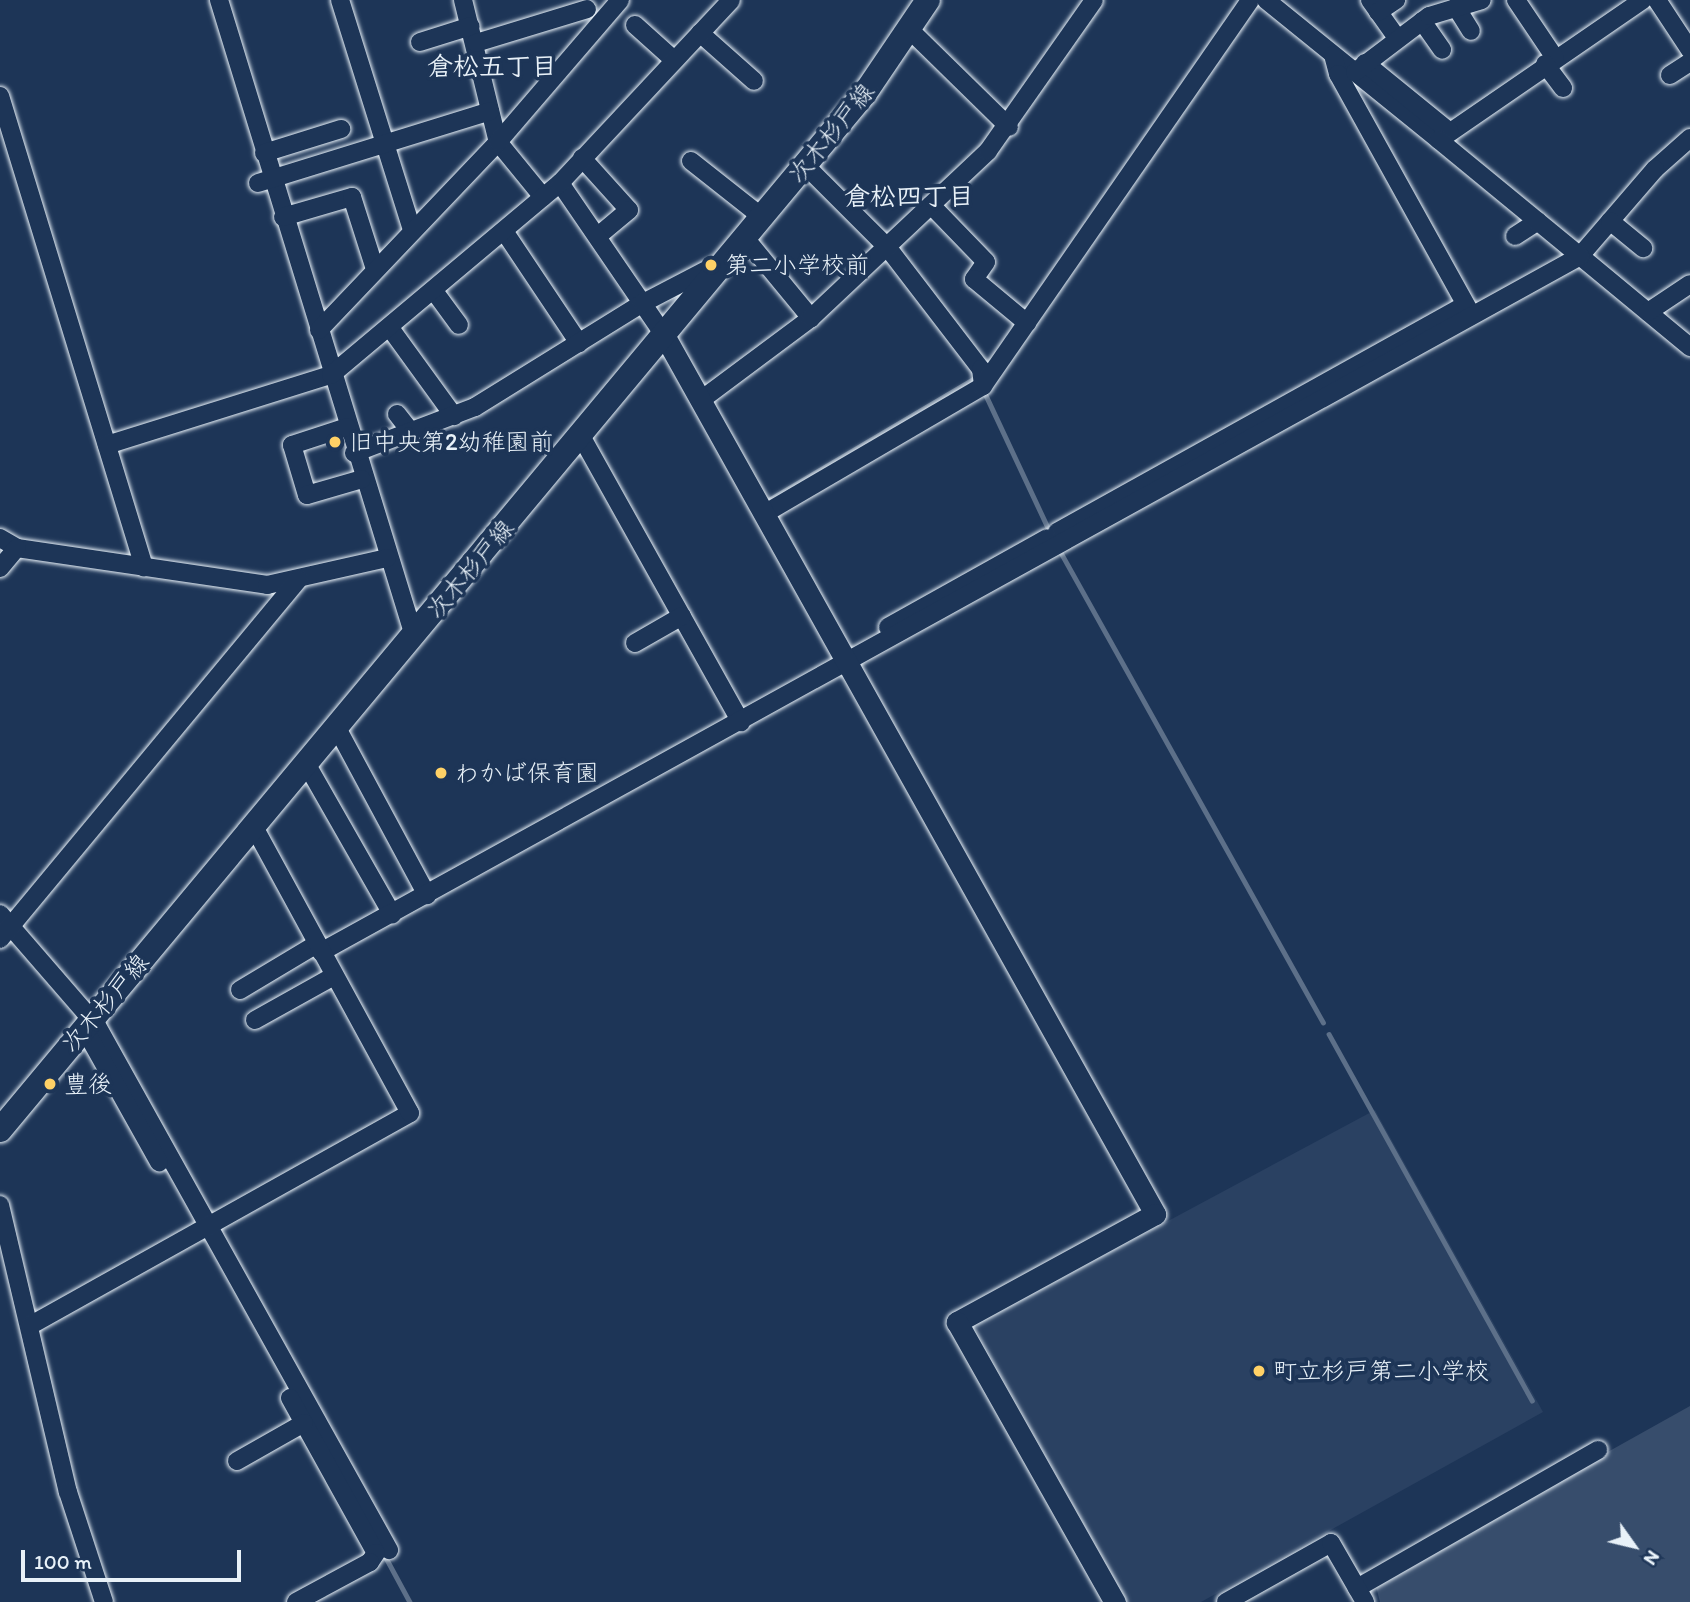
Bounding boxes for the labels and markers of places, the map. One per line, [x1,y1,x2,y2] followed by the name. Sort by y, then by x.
[725,251,869,279] place label: 第二小学校前
[703,257,719,273] marker: 第二小学校前
[349,428,554,456] place label: 旧中央第2幼稚園前
[327,434,343,450] marker: 旧中央第2幼稚園前
[455,759,599,787] place label: わかば保育園
[433,765,449,781] marker: わかば保育園
[64,1070,112,1098] place label: 豊後
[42,1076,58,1092] marker: 豊後
[1273,1357,1489,1385] place label: 町立杉戸第二小学校
[1251,1363,1267,1379] marker: 町立杉戸第二小学校

